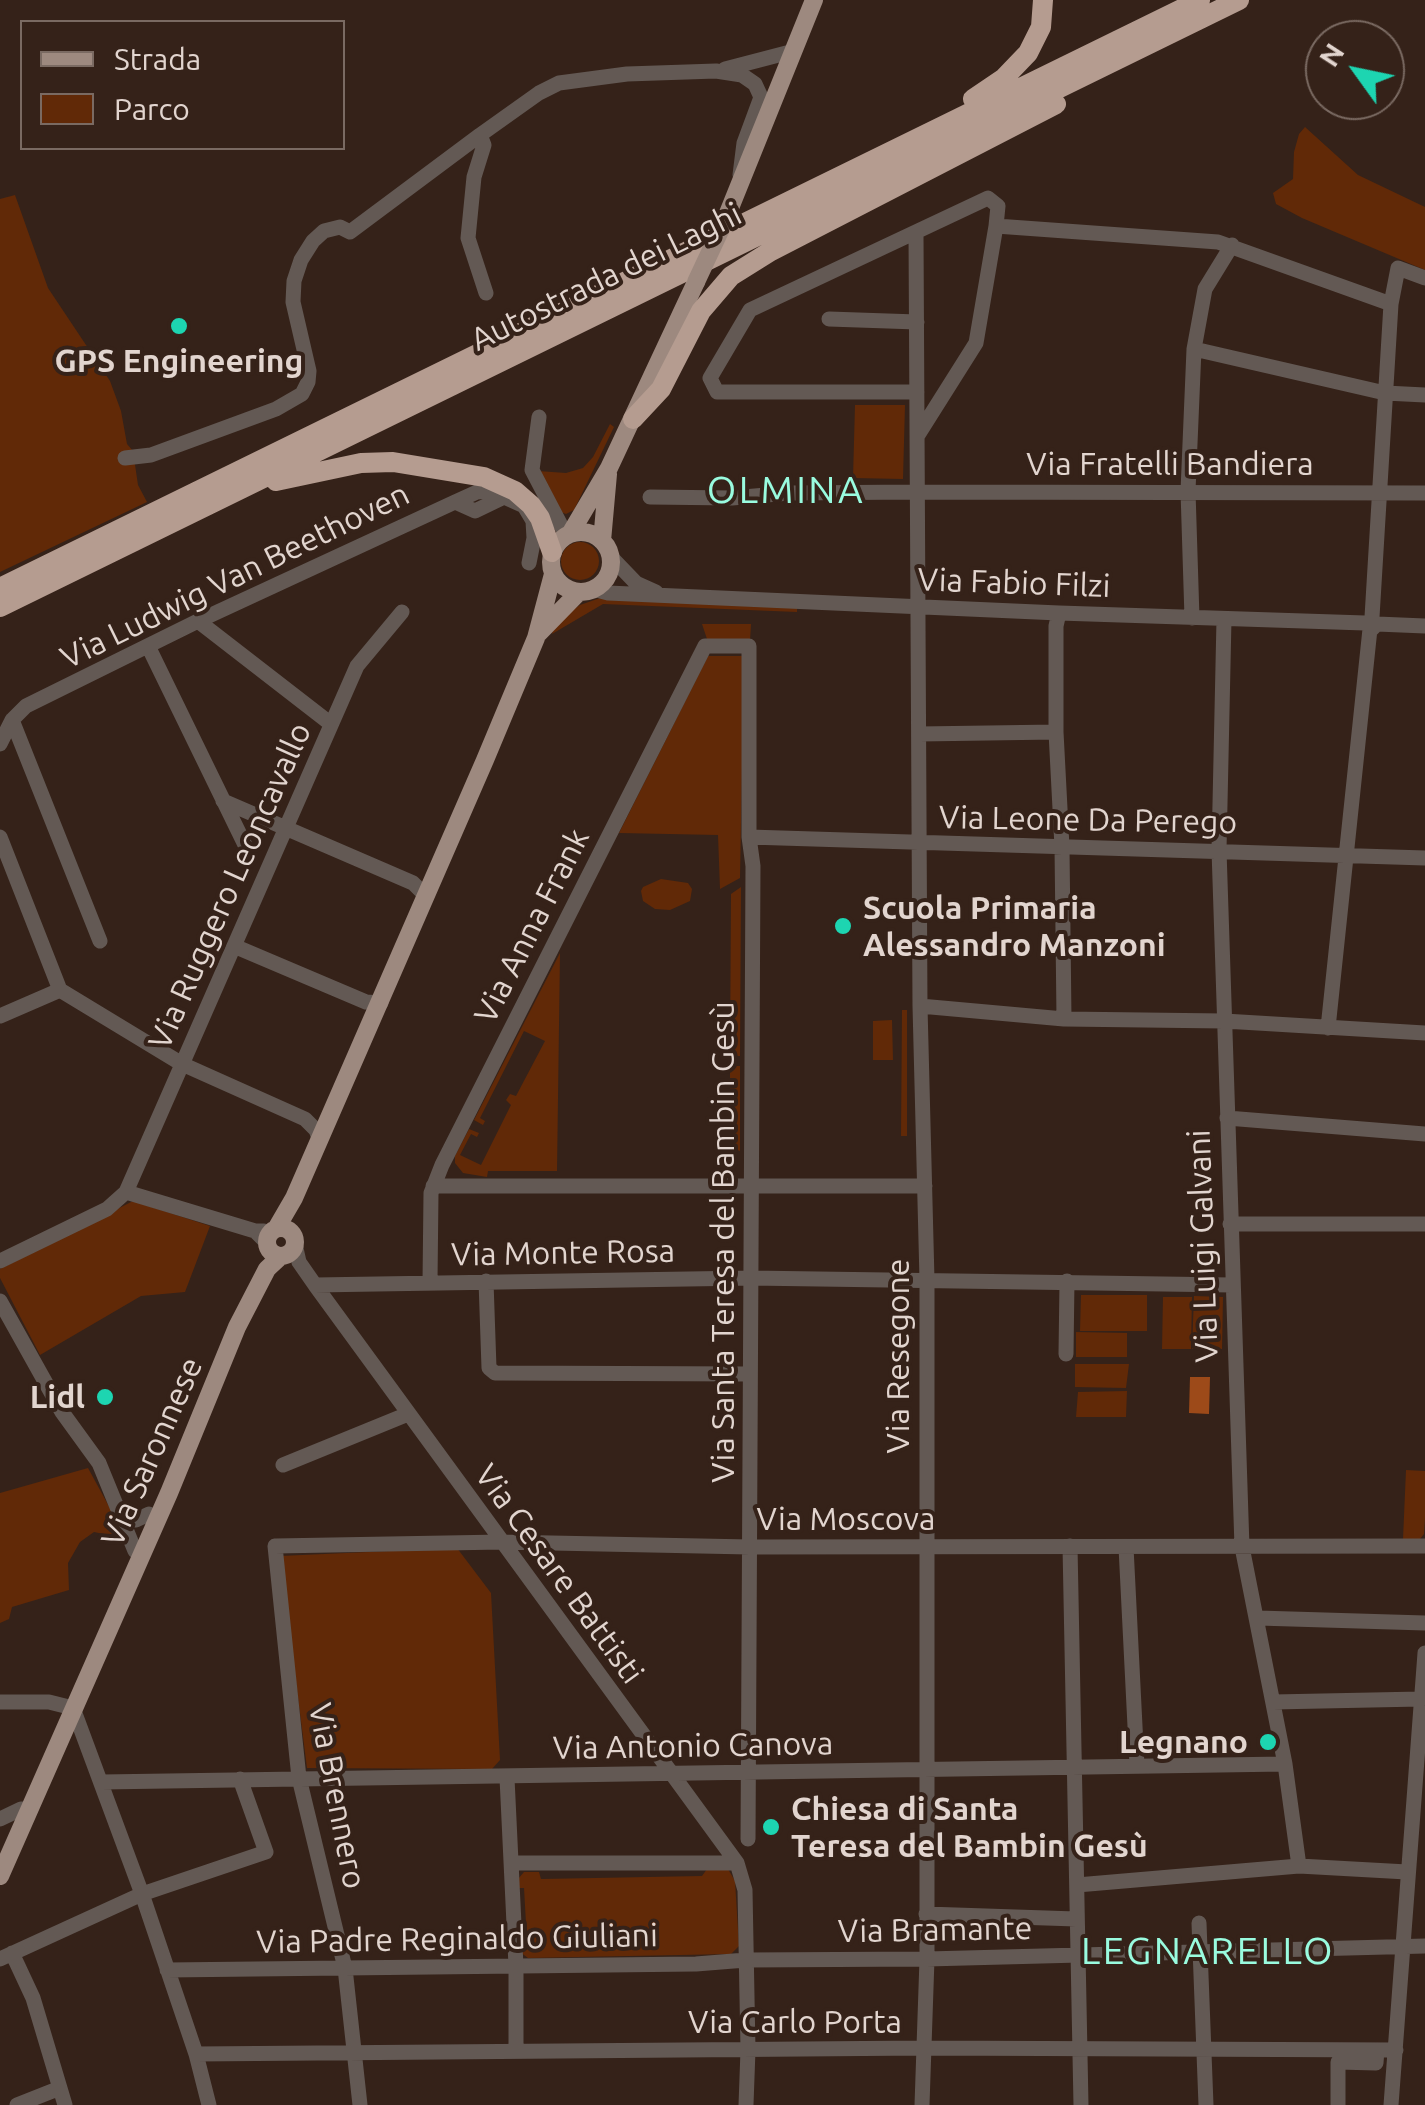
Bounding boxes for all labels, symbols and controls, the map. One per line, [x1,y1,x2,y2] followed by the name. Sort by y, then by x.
[20,20,345,150] legend
[1305,20,1405,120] north arrow
[1312,37,1350,72] text: N
[114,42,201,76] text: Strada
[114,92,190,126] text: Parco
[464,195,748,359] street label: Autostrada dei Laghi
[168,315,190,337] marker: GPS Engineering
[55,342,303,380] place label: GPS Engineering
[1026,445,1314,483] street label: Via Fratelli Bandiera
[707,467,865,513] district label: OLMINA
[54,475,416,677] street label: Via Ludwig Van Beethoven
[917,560,1111,606] street label: Via Fabio Filzi
[141,717,319,1055] street label: Via Ruggero Leoncavallo
[939,798,1237,842] street label: Via Leone Da Perego
[466,822,598,1030] street label: Via Anna Frank
[863,889,1166,964] place label: Scuola Primaria Alessandro Manzoni
[832,915,854,937] marker: Scuola Primaria Alessandro Manzoni
[704,1001,742,1483] street label: Via Santa Teresa del Bambin Gesù
[1180,1129,1226,1363] street label: Via Luigi Galvani
[451,1232,675,1274] street label: Via Monte Rosa
[879,1258,917,1454] street label: Via Resegone
[93,1352,211,1552] street label: Via Saronnese
[30,1378,85,1416] place label: Lidl
[94,1386,116,1408] marker: Lidl
[467,1457,651,1691] street label: Via Cesare Battisti
[757,1500,935,1538] street label: Via Moscova
[300,1700,374,1892] street label: Via Brennero
[1119,1723,1248,1761] place label: Legnano
[553,1724,833,1768] street label: Via Antonio Canova
[1257,1731,1279,1753] marker: Legnano
[791,1790,1148,1865] place label: Chiesa di Santa Teresa del Bambin Gesù
[760,1816,782,1838] marker: Chiesa di Santa Teresa del Bambin Gesù
[838,1909,1032,1951] street label: Via Bramante
[256,1916,658,1962] street label: Via Padre Reginaldo Giuliani
[1081,1928,1335,1974] district label: LEGNARELLO
[688,2003,902,2041] street label: Via Carlo Porta

